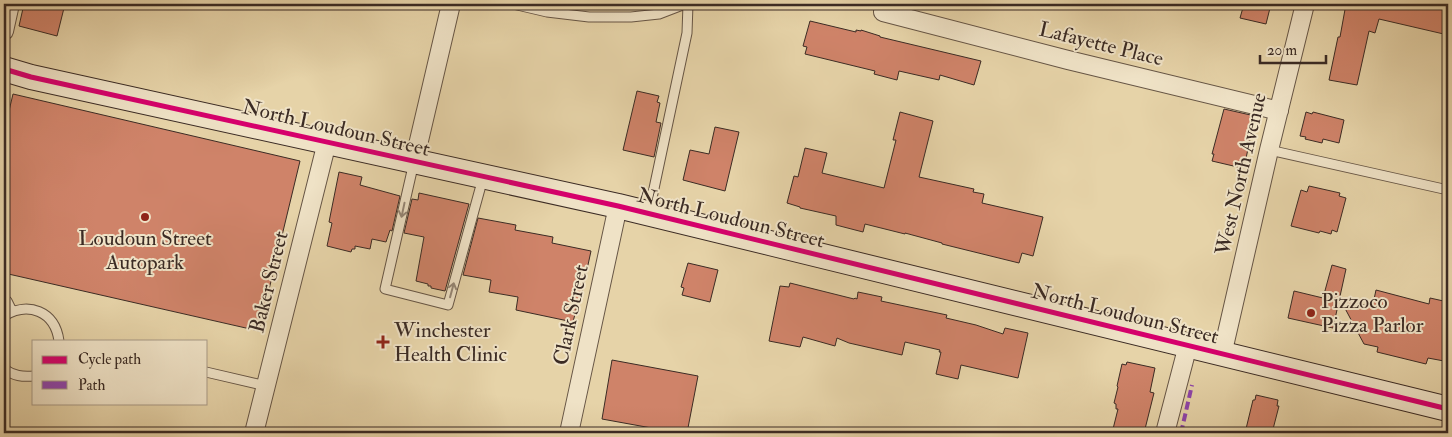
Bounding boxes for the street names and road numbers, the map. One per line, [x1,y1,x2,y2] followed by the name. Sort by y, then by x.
[1036,15,1166,73] street label: Lafayette Place
[1209,90,1273,259] street label: West North Avenue
[239,93,433,163] street label: North Loudoun Street
[635,182,828,254] street label: North Loudoun Street
[243,228,295,336] street label: Baker Street
[547,262,595,368] street label: Clark Street
[1029,278,1222,350] street label: North Loudoun Street

